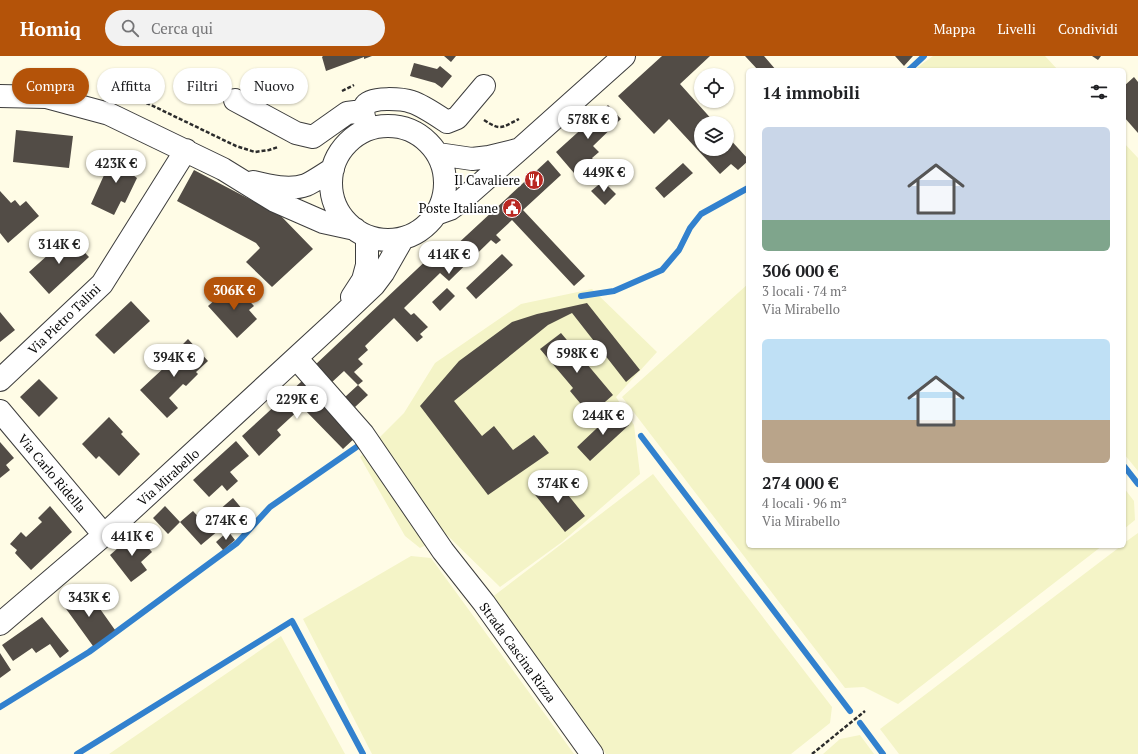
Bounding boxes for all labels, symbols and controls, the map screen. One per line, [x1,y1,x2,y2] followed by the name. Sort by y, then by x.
[105,10,385,46] search box
[20,16,81,41] text: Homiq
[119,17,141,39] icon: search
[151,18,213,38] text: Cerca qui
[933,19,976,38] text: Mappa
[998,19,1036,38] text: Livelli
[1058,19,1118,38] text: Condividi
[12,68,89,104] chip: Compra
[97,68,165,104] chip: Affitta
[173,68,232,104] chip: Filtri
[240,68,308,104] chip: Nuovo
[694,68,734,156] map controls
[694,68,734,108] button: locate
[762,81,860,104] text: 14 immobili
[1088,81,1110,103] icon: filters
[555,106,621,140] pin: 578K €
[567,110,609,128] text: 578K €
[694,116,734,156] button: layers
[83,150,149,184] pin: 423K €
[900,153,972,225] icon: home
[95,154,137,172] text: 423K €
[571,159,637,193] pin: 449K €
[583,163,625,181] text: 449K €
[523,169,545,191] restaurant icon: Il Cavaliere
[454,171,520,189] place label: Il Cavaliere
[501,197,523,219] public building icon: Poste Italiane
[419,199,498,217] place label: Poste Italiane
[26,231,92,265] pin: 314K €
[38,235,80,253] text: 314K €
[416,241,482,275] pin: 414K €
[428,245,470,263] text: 414K €
[762,259,838,282] text: 306 000 €
[201,277,267,311] pin: 306K €
[24,280,104,358] street label: Via Pietro Talini
[213,281,255,299] text: 306K €
[762,282,847,300] text: 3 locali · 74 m²
[762,300,840,318] text: Via Mirabello
[544,340,610,374] pin: 598K €
[141,344,207,378] pin: 394K €
[556,344,598,362] text: 598K €
[153,348,195,366] text: 394K €
[900,365,972,437] icon: home
[264,386,330,420] pin: 229K €
[276,390,318,408] text: 229K €
[570,402,636,436] pin: 244K €
[582,406,624,424] text: 244K €
[14,430,90,516] street label: Via Carlo Ridella
[133,444,203,510] street label: Via Mirabello
[525,470,591,504] pin: 374K €
[762,471,838,494] text: 274 000 €
[537,474,579,492] text: 374K €
[762,494,847,512] text: 4 locali · 96 m²
[193,507,259,541] pin: 274K €
[205,511,247,529] text: 274K €
[762,512,840,530] text: Via Mirabello
[99,523,165,557] pin: 441K €
[111,527,153,545] text: 441K €
[56,584,122,618] pin: 343K €
[68,588,110,606] text: 343K €
[476,598,561,706] street label: Strada Cascina Rizza

